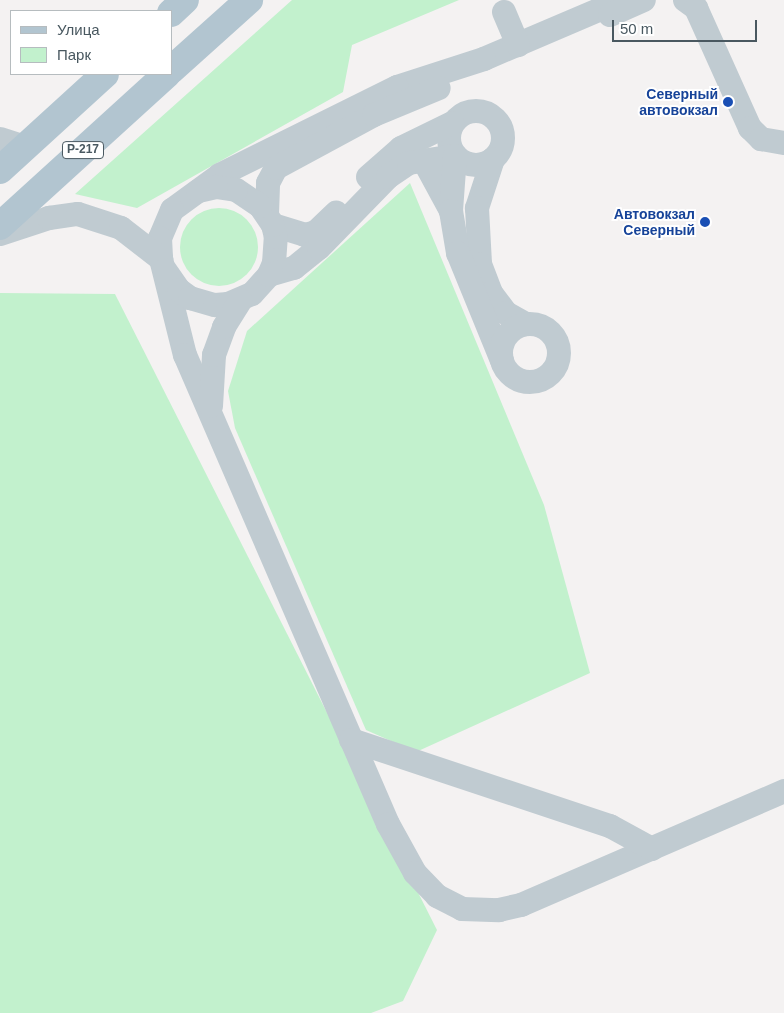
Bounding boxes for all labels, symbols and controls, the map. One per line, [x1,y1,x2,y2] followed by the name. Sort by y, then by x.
[10,10,172,75] legend
[614,10,759,42] scale bar
[620,20,653,37] text: 50 m
[57,21,100,38] text: Улица
[57,46,91,63] text: Парк
[639,86,718,118] place label: Северный автовокзал
[722,96,734,108] marker: Северный автовокзал
[62,140,104,160] road number: Р-217
[614,206,695,238] place label: Автовокзал Северный
[699,216,711,228] marker: Автовокзал Северный

